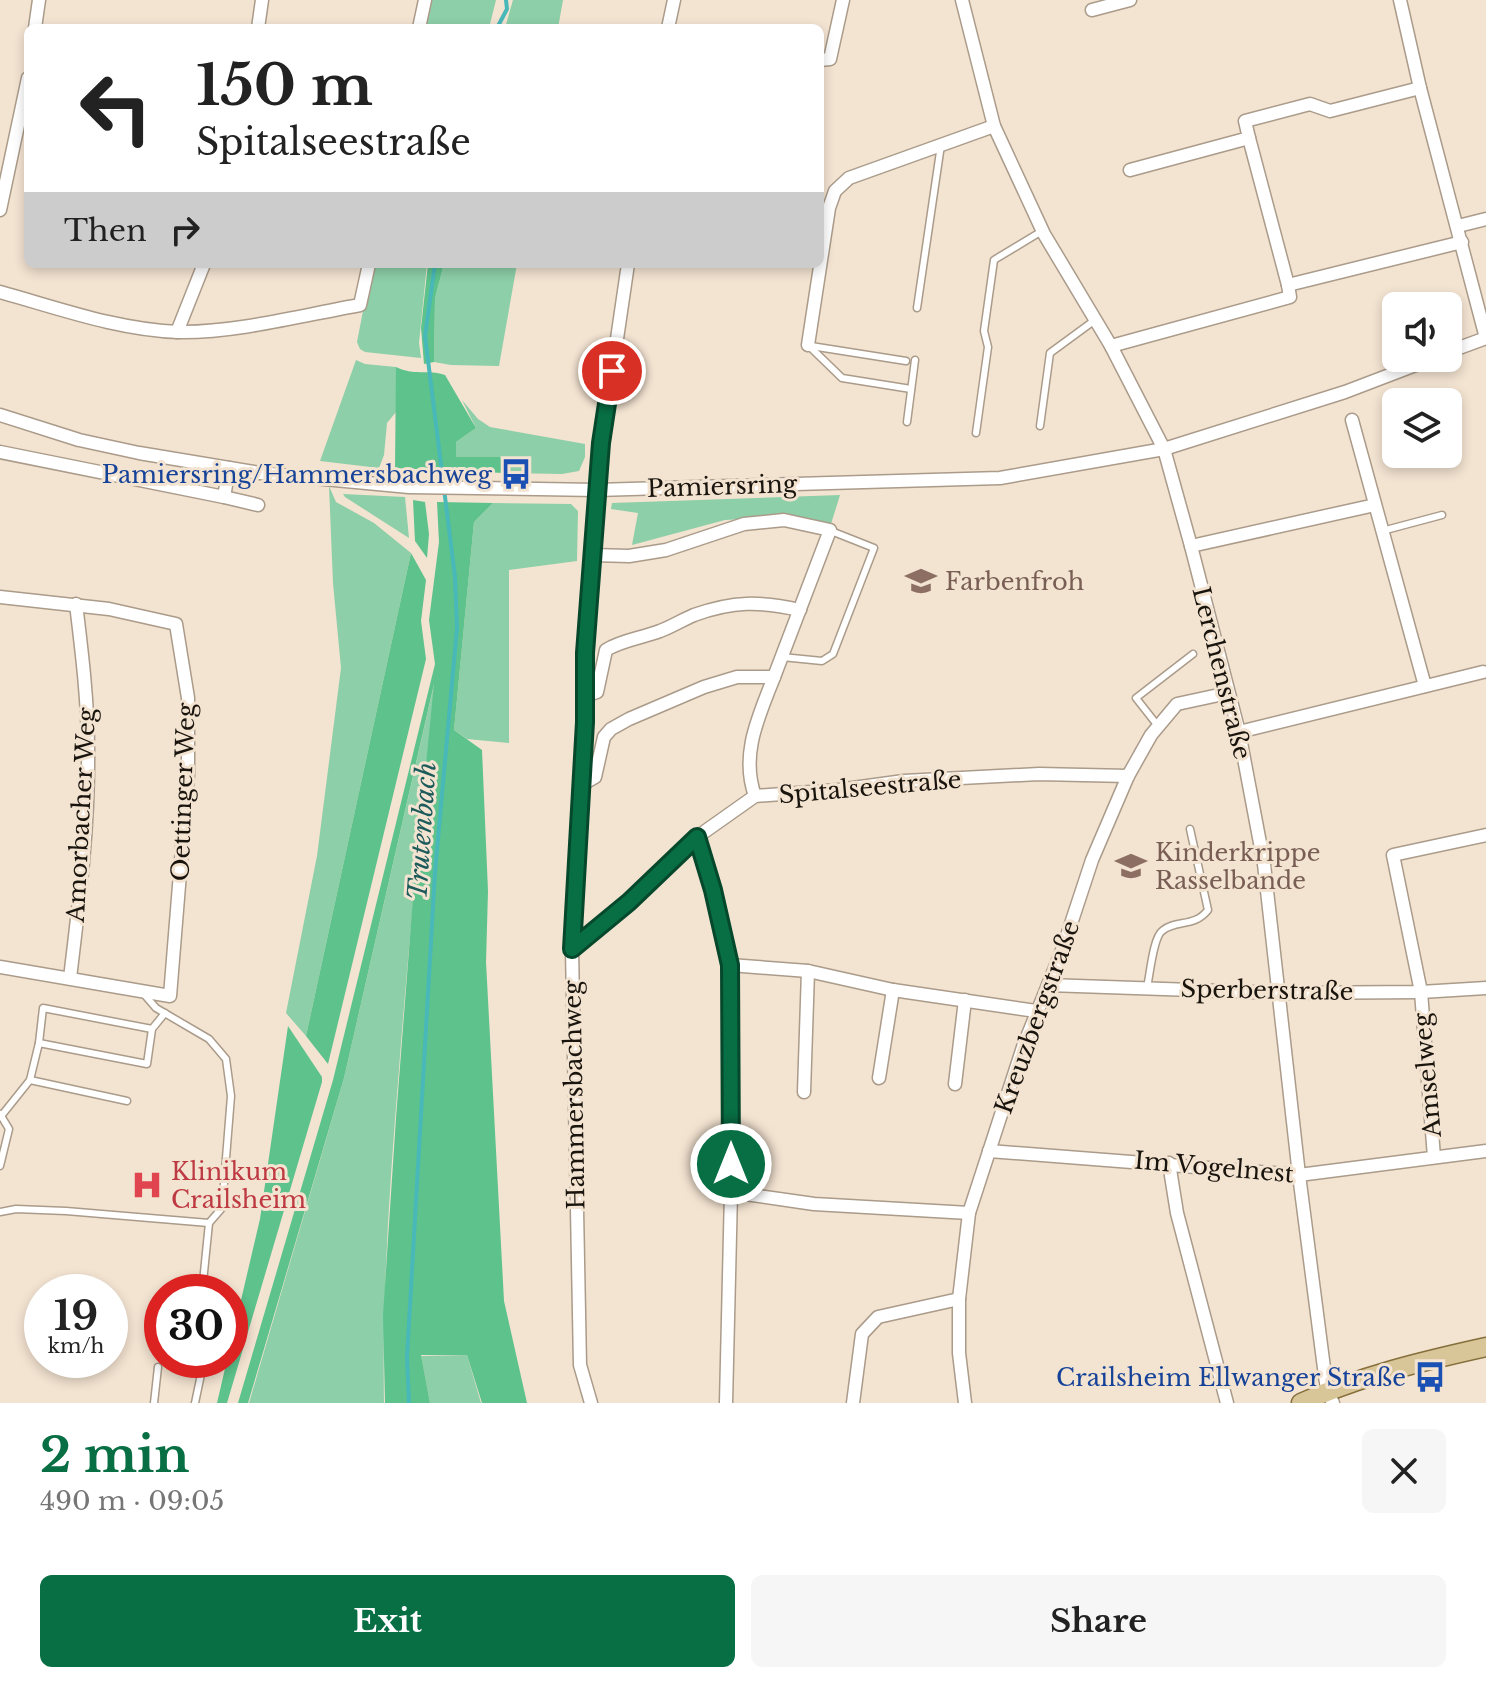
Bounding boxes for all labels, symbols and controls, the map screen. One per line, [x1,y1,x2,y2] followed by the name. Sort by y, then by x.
[196,51,373,120] text: 150 m
[64,56,168,160] icon: left
[196,120,471,165] text: Spitalseestraße
[163,208,207,252] icon: right
[64,212,147,249] text: Then
[1382,292,1462,468] map controls
[1382,292,1462,372] button: sound
[578,337,646,405] pin
[590,349,634,393] icon: arrive
[1382,388,1462,468] button: layers
[499,457,533,491] bus stop icon: Pamiersring/Hammersbachweg
[102,460,493,489] place label: Pamiersring/Hammersbachweg
[647,469,798,503] street label: Pamiersring
[904,564,938,598] school or university icon: Farbenfroh
[945,567,1084,596] place label: Farbenfroh
[1187,584,1257,762] street label: Lerchenstraße
[165,702,201,882] street label: Oettinger Weg
[61,706,101,924] street label: Amorbacher Weg
[401,761,443,901] water label: Trutenbach
[777,765,963,809] street label: Spitalseestraße
[1155,838,1321,895] place label: Kinderkrippe Rasselbande
[1114,849,1148,883] school or university icon: Kinderkrippe Rasselbande
[989,917,1085,1117] street label: Kreuzbergstraße
[1180,974,1354,1006] street label: Sperberstraße
[557,980,590,1210] street label: Hammersbachweg
[1407,1011,1447,1139] street label: Amselweg
[689,1122,773,1206] position arrow
[1133,1146,1295,1188] street label: Im Vogelnest
[171,1157,306,1214] place label: Klinikum Crailsheim
[130,1168,164,1202] hospital icon: Klinikum Crailsheim
[144,1274,248,1378] speed limit sign: 30
[54,1291,98,1341] text: 19
[48,1334,104,1358] text: km/h
[1413,1360,1447,1394] bus stop icon: Crailsheim Ellwanger Straße
[1056,1363,1406,1392] place label: Crailsheim Ellwanger Straße
[40,1425,189,1485] text: 2 min
[1362,1429,1446,1513] button: close
[40,1485,224,1517] text: 490 m · 09:05
[40,1575,735,1667] button: Exit
[751,1575,1446,1667] button: Share

